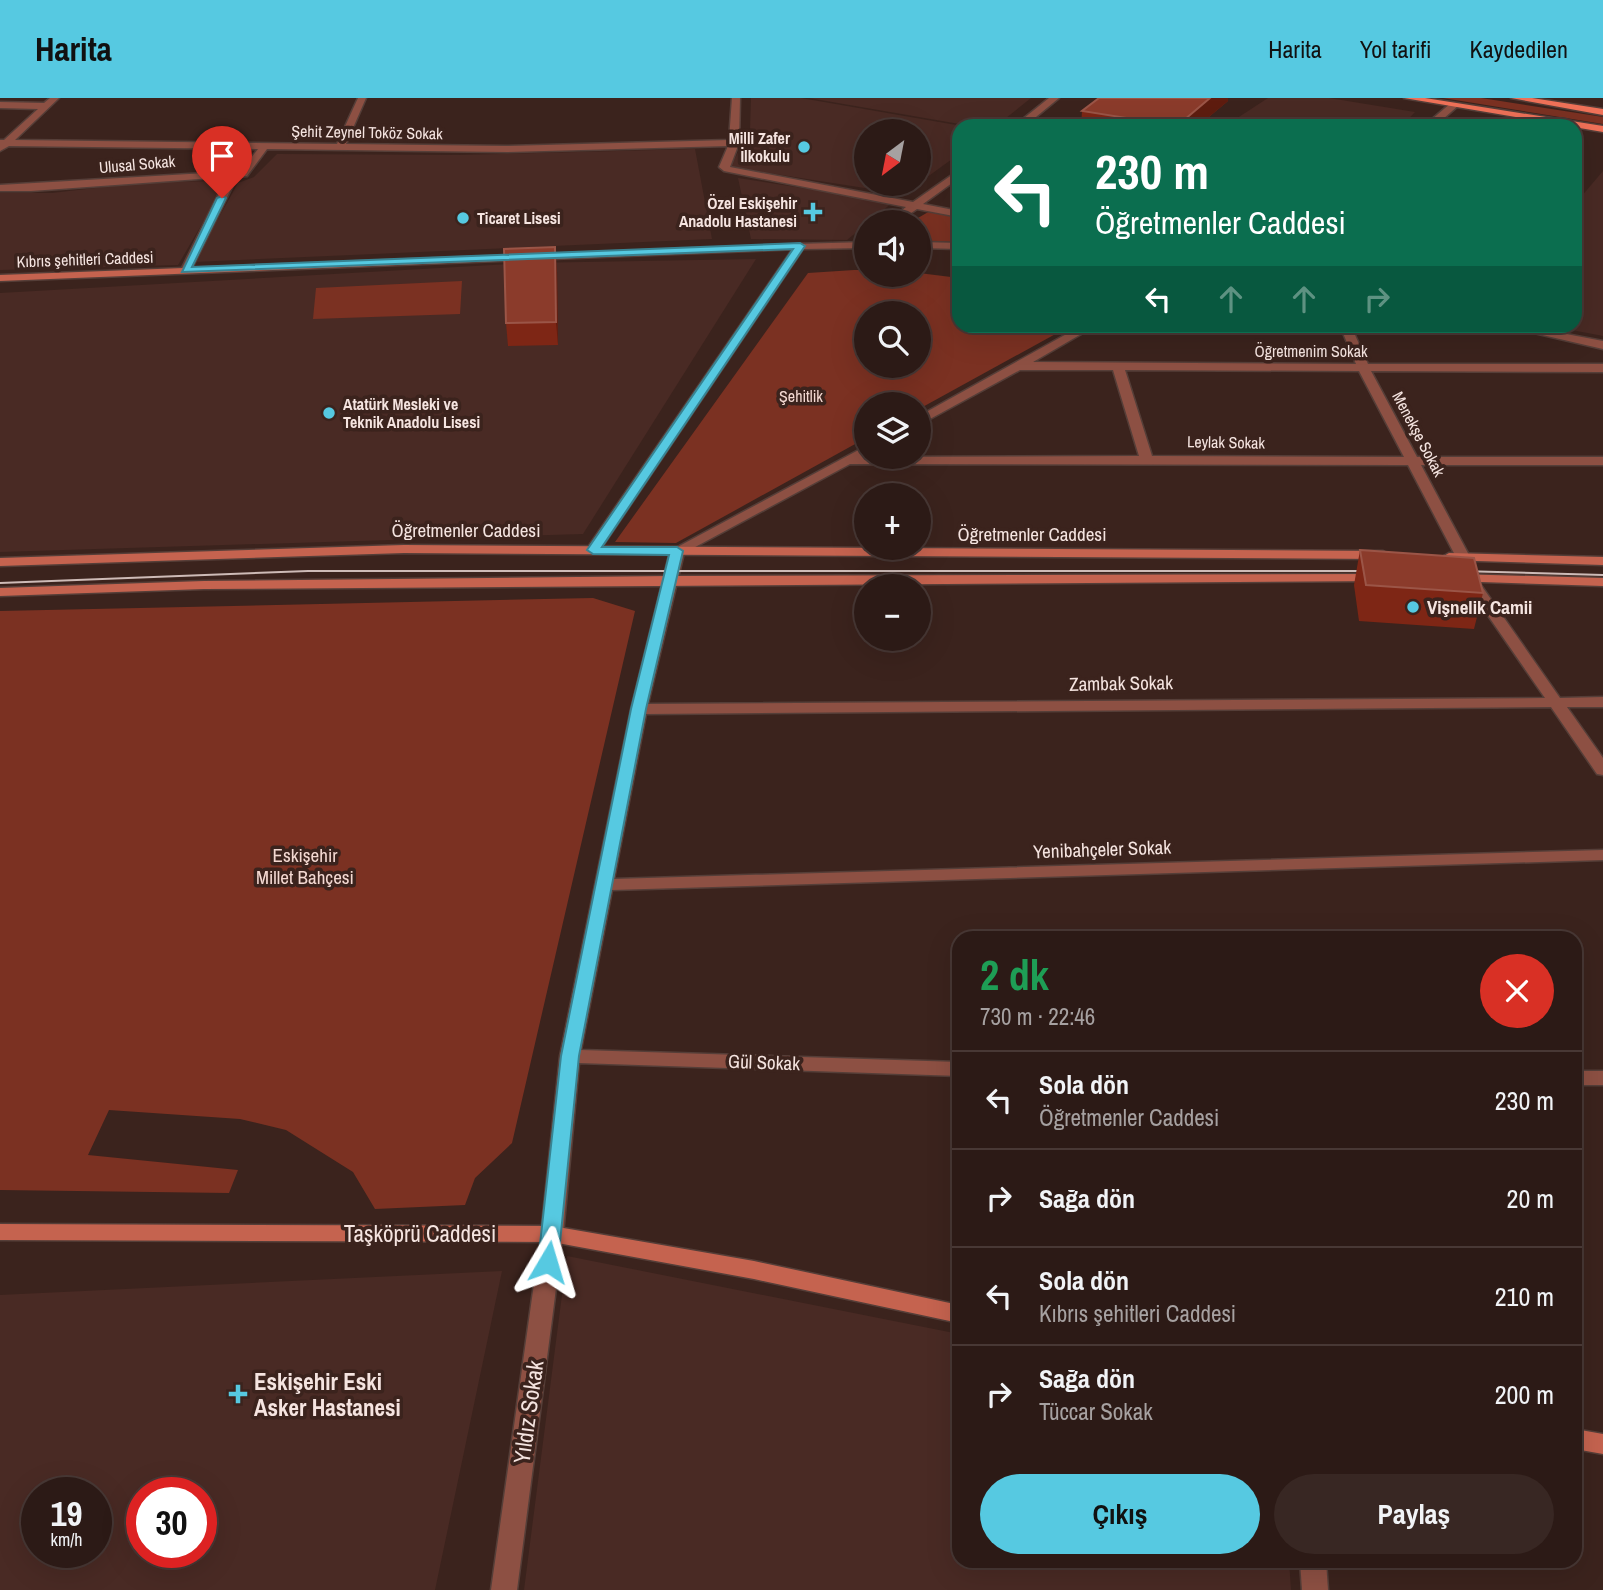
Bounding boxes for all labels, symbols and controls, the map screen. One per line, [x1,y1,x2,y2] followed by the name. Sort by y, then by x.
[35,27,112,71] text: Harita
[1268,33,1322,65] text: Harita
[1360,33,1432,65] text: Yol tarifi
[1470,33,1568,65] text: Kaydedilen
[854,119,931,196] north arrow
[854,119,931,651] map controls
[291,120,443,144] street label: Şehit Zeynel Toköz Sokak
[192,126,252,198] pin
[729,127,791,167] place label: Milli Zafer İlkokulu
[203,137,241,175] icon: arrive
[1095,138,1209,204] text: 230 m
[796,139,812,155] marker: Milli Zafer İlkokulu
[980,147,1071,238] icon: left
[98,150,177,178] street label: Ulusal Sokak
[679,192,798,232] place label: Özel Eskişehir Anadolu Hastanesi
[1095,201,1346,244] text: Öğretmenler Caddesi
[803,202,823,222] marker: Özel Eskişehir Anadolu Hastanesi
[477,207,561,229] place label: Ticaret Lisesi
[455,210,471,226] marker: Ticaret Lisesi
[854,210,931,287] button: sound
[16,246,154,272] street label: Kıbrıs şehitleri Caddesi
[1139,280,1177,318] icon: left
[1212,280,1250,318] icon: ahead
[1285,280,1323,318] icon: ahead
[1358,280,1396,318] icon: right
[854,301,931,378] button: search
[1254,340,1368,362] street label: Öğretmenim Sokak
[779,385,823,407] park label: Şehitlik
[1387,388,1451,481] street label: Menekşe Sokak
[854,392,931,469] button: layers
[343,393,480,433] place label: Atatürk Mesleki ve Teknik Anadolu Lisesi
[321,405,337,421] marker: Atatürk Mesleki ve Teknik Anadolu Lisesi
[1187,430,1266,454] street label: Leylak Sokak
[854,483,931,560] button: +
[392,517,540,543] street label: Öğretmenler Caddesi
[958,521,1106,547] street label: Öğretmenler Caddesi
[854,574,931,651] button: −
[1427,594,1532,620] place label: Vişnelik Camii
[1405,599,1421,615] marker: Vişnelik Camii
[1069,669,1173,697] street label: Zambak Sokak
[1032,834,1172,864] street label: Yenibahçeler Sokak
[256,842,354,890] park label: Eskişehir Millet Bahçesi
[980,947,1049,1003] text: 2 dk
[1480,954,1554,1028] button: close
[980,1001,1095,1032] text: 730 m · 22:46
[728,1048,801,1076] street label: Gül Sokak
[1039,1067,1129,1102] text: Sola dön
[980,1081,1018,1119] icon: left
[1495,1083,1554,1118] text: 230 m
[1039,1102,1219,1133] text: Öğretmenler Caddesi
[980,1179,1018,1217] icon: right
[1039,1181,1135,1216] text: Sağa dön
[1507,1181,1554,1216] text: 20 m
[344,1218,496,1249] street label: Taşköprü Caddesi
[511,1225,585,1299] position arrow
[1039,1263,1129,1298] text: Sola dön
[980,1277,1018,1315] icon: left
[1495,1279,1554,1314] text: 210 m
[1039,1298,1236,1329] text: Kıbrıs şehitleri Caddesi
[505,1358,551,1466] street label: Yıldız Sokak
[1039,1361,1135,1396] text: Sağa dön
[254,1366,401,1423] place label: Eskişehir Eski Asker Hastanesi
[980,1375,1018,1413] icon: right
[1495,1377,1554,1412] text: 200 m
[228,1384,248,1404] marker: Eskişehir Eski Asker Hastanesi
[1039,1396,1153,1427] text: Tüccar Sokak
[980,1474,1260,1554] button: Çıkış
[1274,1474,1554,1554] button: Paylaş
[126,1477,217,1568] speed limit sign: 30
[51,1490,82,1537] text: 19
[51,1527,83,1552] text: km/h

